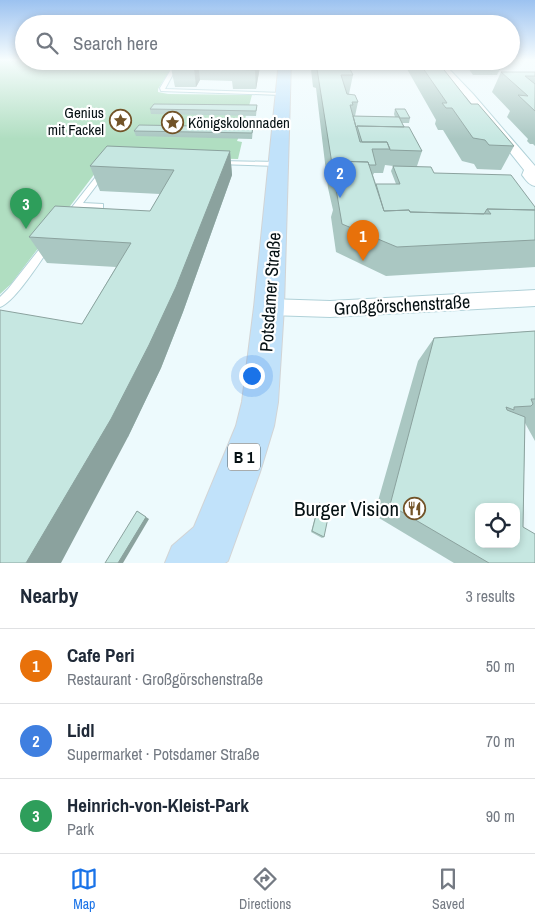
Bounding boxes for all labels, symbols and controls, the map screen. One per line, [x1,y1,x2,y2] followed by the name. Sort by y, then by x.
[15,15,520,70] search box
[33,29,61,57] icon: search
[73,30,158,56] text: Search here
[48,102,104,140] place label: Genius mit Fackel
[108,109,132,133] place icon: Genius mit Fackel
[160,110,184,134] place icon: Königskolonnaden
[188,112,290,133] place label: Königskolonnaden
[324,157,356,198] pin: 2
[10,188,42,229] pin: 3
[347,220,379,261] pin: 1
[253,231,287,353] street label: Potsdamer Straße
[333,289,471,321] street label: Großgörschenstraße
[239,363,265,389] your location
[228,444,260,471] road number: B 1
[294,494,399,523] place label: Burger Vision
[403,496,427,520] restaurant icon: Burger Vision
[475,503,520,548] map controls
[475,503,520,548] button: locate
[20,581,78,610] text: Nearby
[465,585,515,607] text: 3 results
[67,642,135,668] text: Cafe Peri
[32,655,40,677] text: 1
[486,655,515,677] text: 50 m
[67,668,263,690] text: Restaurant · Großgörschenstraße
[67,717,95,743] text: Lidl
[32,730,40,752] text: 2
[486,730,515,752] text: 70 m
[67,743,260,765] text: Supermarket · Potsdamer Straße
[67,792,249,818] text: Heinrich-von-Kleist-Park
[32,805,40,827] text: 3
[486,805,515,827] text: 90 m
[67,818,94,840] text: Park
[70,865,98,913] tab: Map
[239,865,291,913] tab: Directions
[432,865,465,913] tab: Saved

